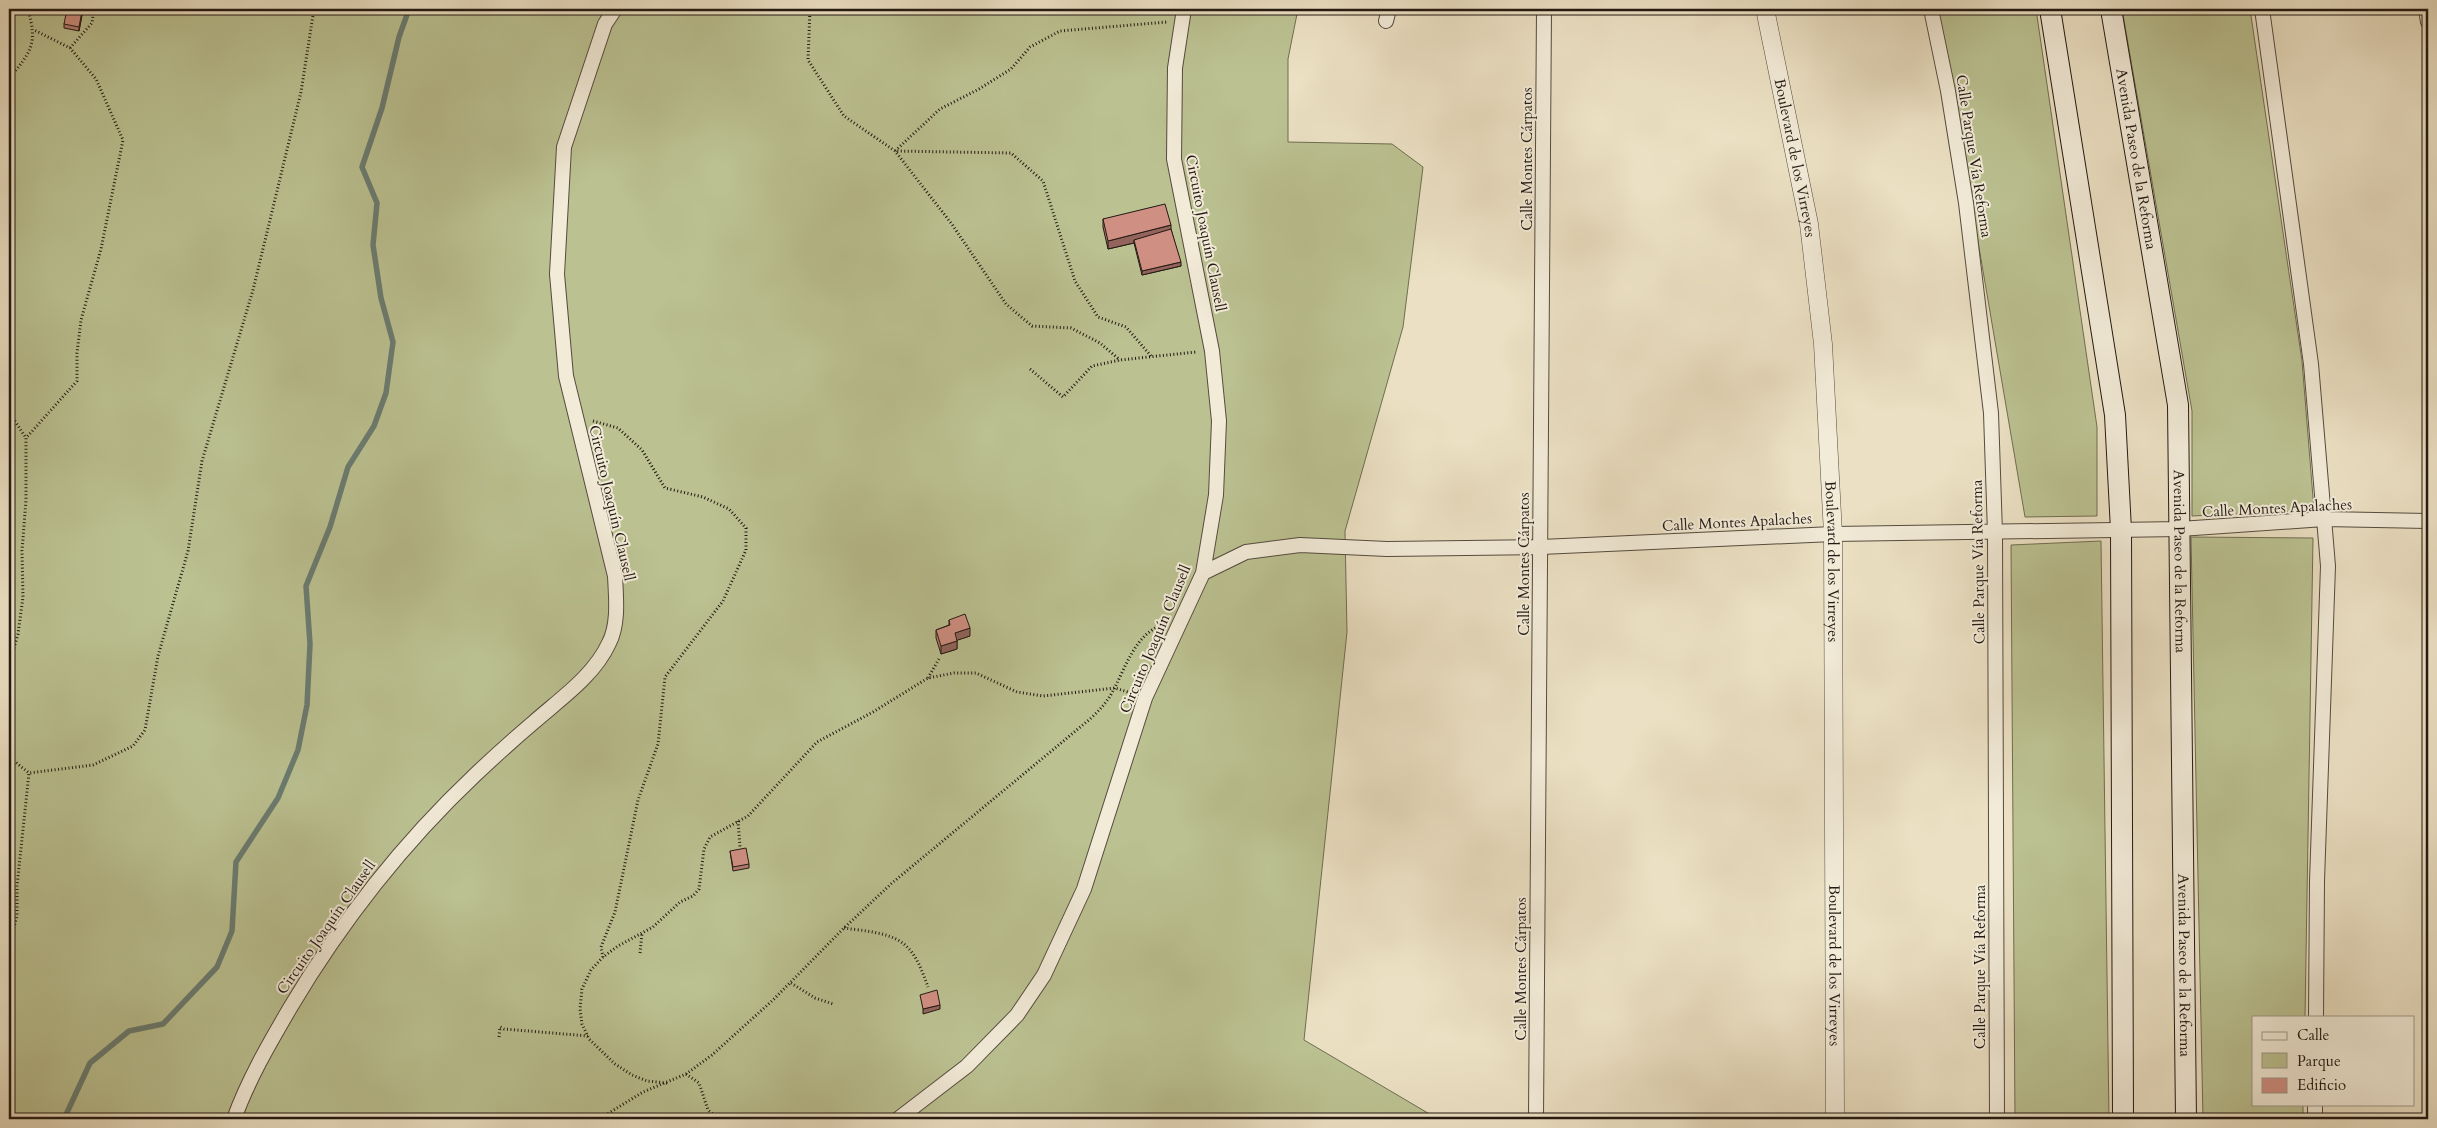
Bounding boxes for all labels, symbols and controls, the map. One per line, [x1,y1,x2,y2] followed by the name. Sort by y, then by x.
[2111,67,2162,251] street label: Avenida Paseo de la Reforma
[1951,73,1997,239] street label: Calle Parque Vía Reforma
[1769,77,1820,238] street label: Boulevard de los Virreyes
[1517,87,1537,231] street label: Calle Montes Cárpatos
[1181,153,1231,313] street label: Circuito Joaquín Clausell
[584,423,640,583] street label: Circuito Joaquín Clausell
[2169,470,2191,654] street label: Avenida Paseo de la Reforma
[1967,479,1989,644] street label: Calle Parque Vía Reforma
[1820,480,1843,642] street label: Boulevard de los Virreyes
[1514,492,1534,636] street label: Calle Montes Cárpatos
[2202,494,2352,522] street label: Calle Montes Apalaches
[1662,508,1812,536] street label: Calle Montes Apalaches
[1115,562,1195,716] street label: Circuito Joaquín Clausell
[272,856,380,998] street label: Circuito Joaquín Clausell
[2173,874,2195,1058] street label: Avenida Paseo de la Reforma
[1970,884,1990,1049] street label: Calle Parque Vía Reforma
[1824,885,1845,1046] street label: Boulevard de los Virreyes
[1511,897,1531,1041] street label: Calle Montes Cárpatos
[2252,1016,2414,1106] legend
[2297,1025,2330,1045] text: Calle
[2297,1051,2341,1071] text: Parque
[2297,1075,2346,1095] text: Edificio

